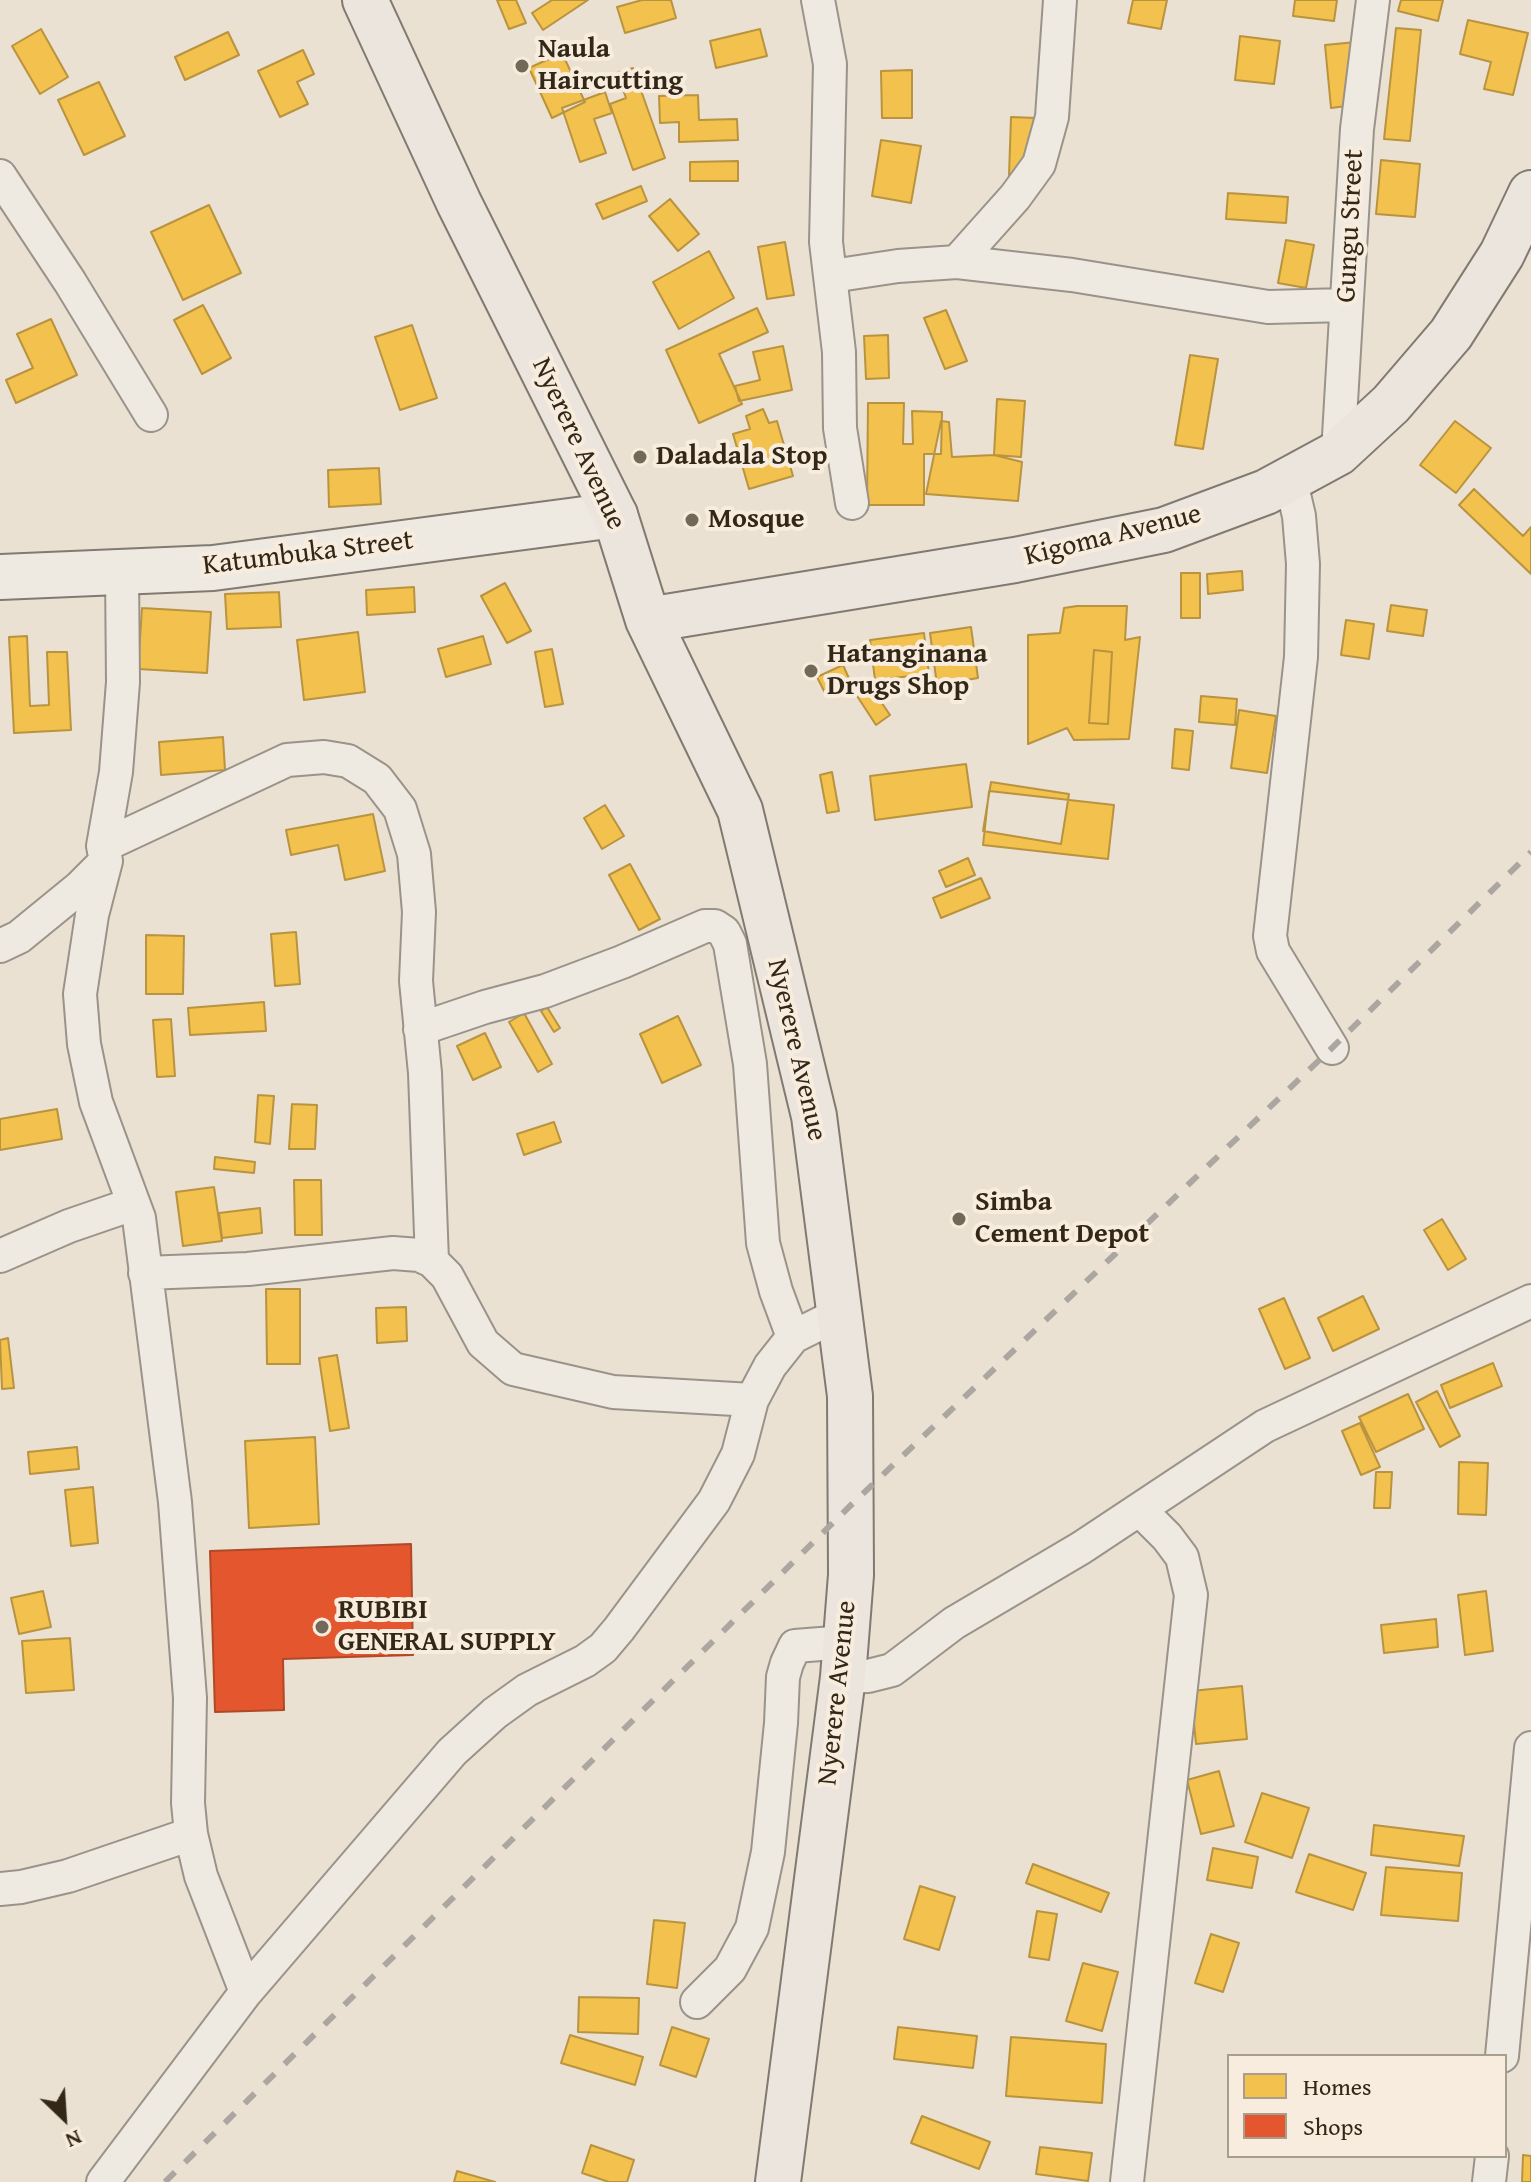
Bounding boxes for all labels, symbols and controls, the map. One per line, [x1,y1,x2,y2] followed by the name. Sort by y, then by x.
[538,33,683,99] place label: Naula Haircutting
[513,57,531,75] marker: Naula Haircutting
[1330,148,1372,304] street label: Gungu Street
[524,353,632,535] street label: Nyerere Avenue
[656,440,827,474] place label: Daladala Stop
[631,448,649,466] marker: Daladala Stop
[1021,498,1205,574] street label: Kigoma Avenue
[708,503,804,537] place label: Mosque
[683,511,701,529] marker: Mosque
[201,524,415,584] street label: Katumbuka Street
[827,638,987,704] place label: Hatanginana Drugs Shop
[802,662,820,680] marker: Hatanginana Drugs Shop
[759,956,833,1144] street label: Nyerere Avenue
[975,1186,1149,1252] place label: Simba Cement Depot
[950,1210,968,1228] marker: Simba Cement Depot
[338,1594,556,1660] place label: RUBIBI GENERAL SUPPLY
[812,1599,864,1787] street label: Nyerere Avenue
[313,1618,331,1636] marker: RUBIBI GENERAL SUPPLY
[1227,2054,1507,2158] legend
[1303,2069,1372,2104] text: Homes
[24,2078,104,2158] north arrow
[1303,2109,1363,2144] text: Shops
[61,2122,88,2157] text: N

